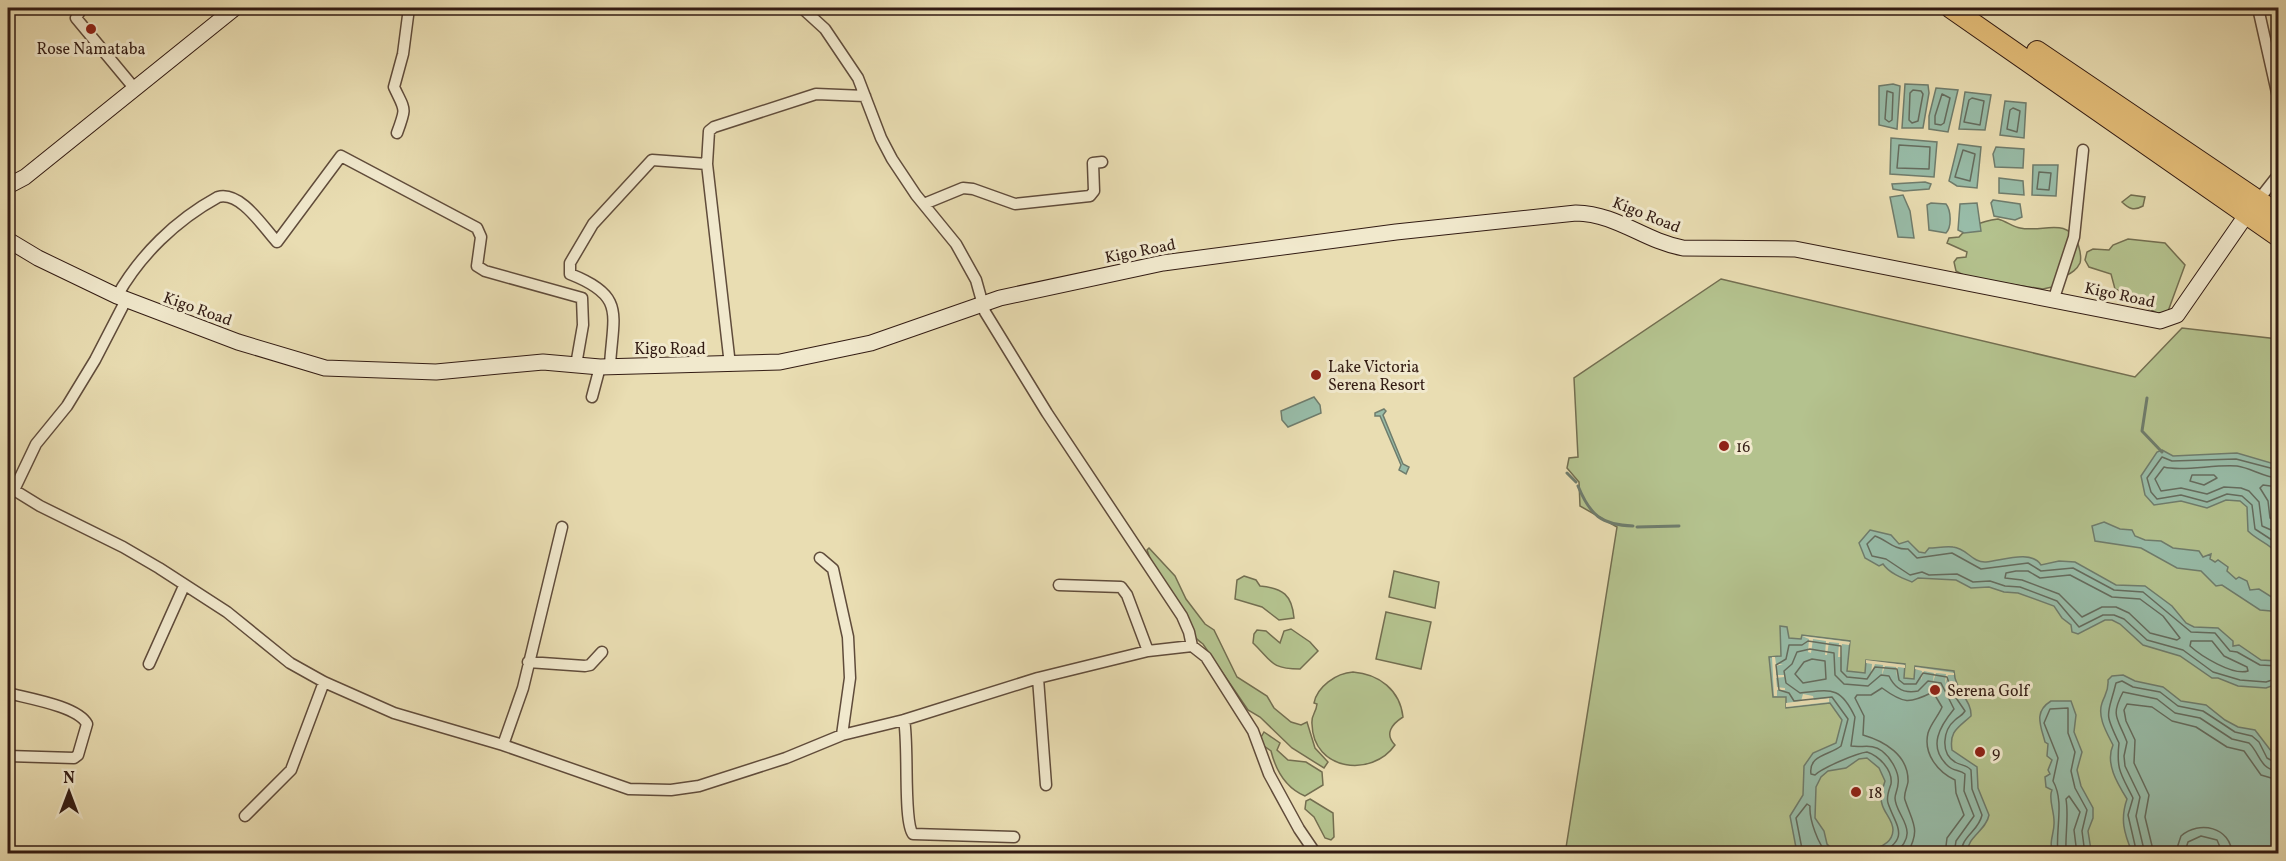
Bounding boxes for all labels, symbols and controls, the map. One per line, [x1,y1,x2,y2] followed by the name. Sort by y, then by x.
[84,22,98,36] marker: Rose Namataba
[37,39,145,61] place label: Rose Namataba
[1609,192,1684,239] street label: Kigo Road
[1103,234,1178,270] street label: Kigo Road
[2082,278,2157,314] street label: Kigo Road
[160,287,235,332] street label: Kigo Road
[634,339,706,361] street label: Kigo Road
[1328,357,1426,397] place label: Lake Victoria Serena Resort
[1309,368,1323,382] marker: Lake Victoria Serena Resort
[1736,437,1750,459] place label: 16
[1717,439,1731,453] marker: 16
[1947,681,2030,703] place label: Serena Golf
[1928,683,1942,697] marker: Serena Golf
[1992,743,2000,765] place label: 9
[1973,745,1987,759] marker: 9
[39,762,99,822] north arrow
[63,768,75,790] text: N
[1868,783,1882,805] place label: 18
[1849,785,1863,799] marker: 18

